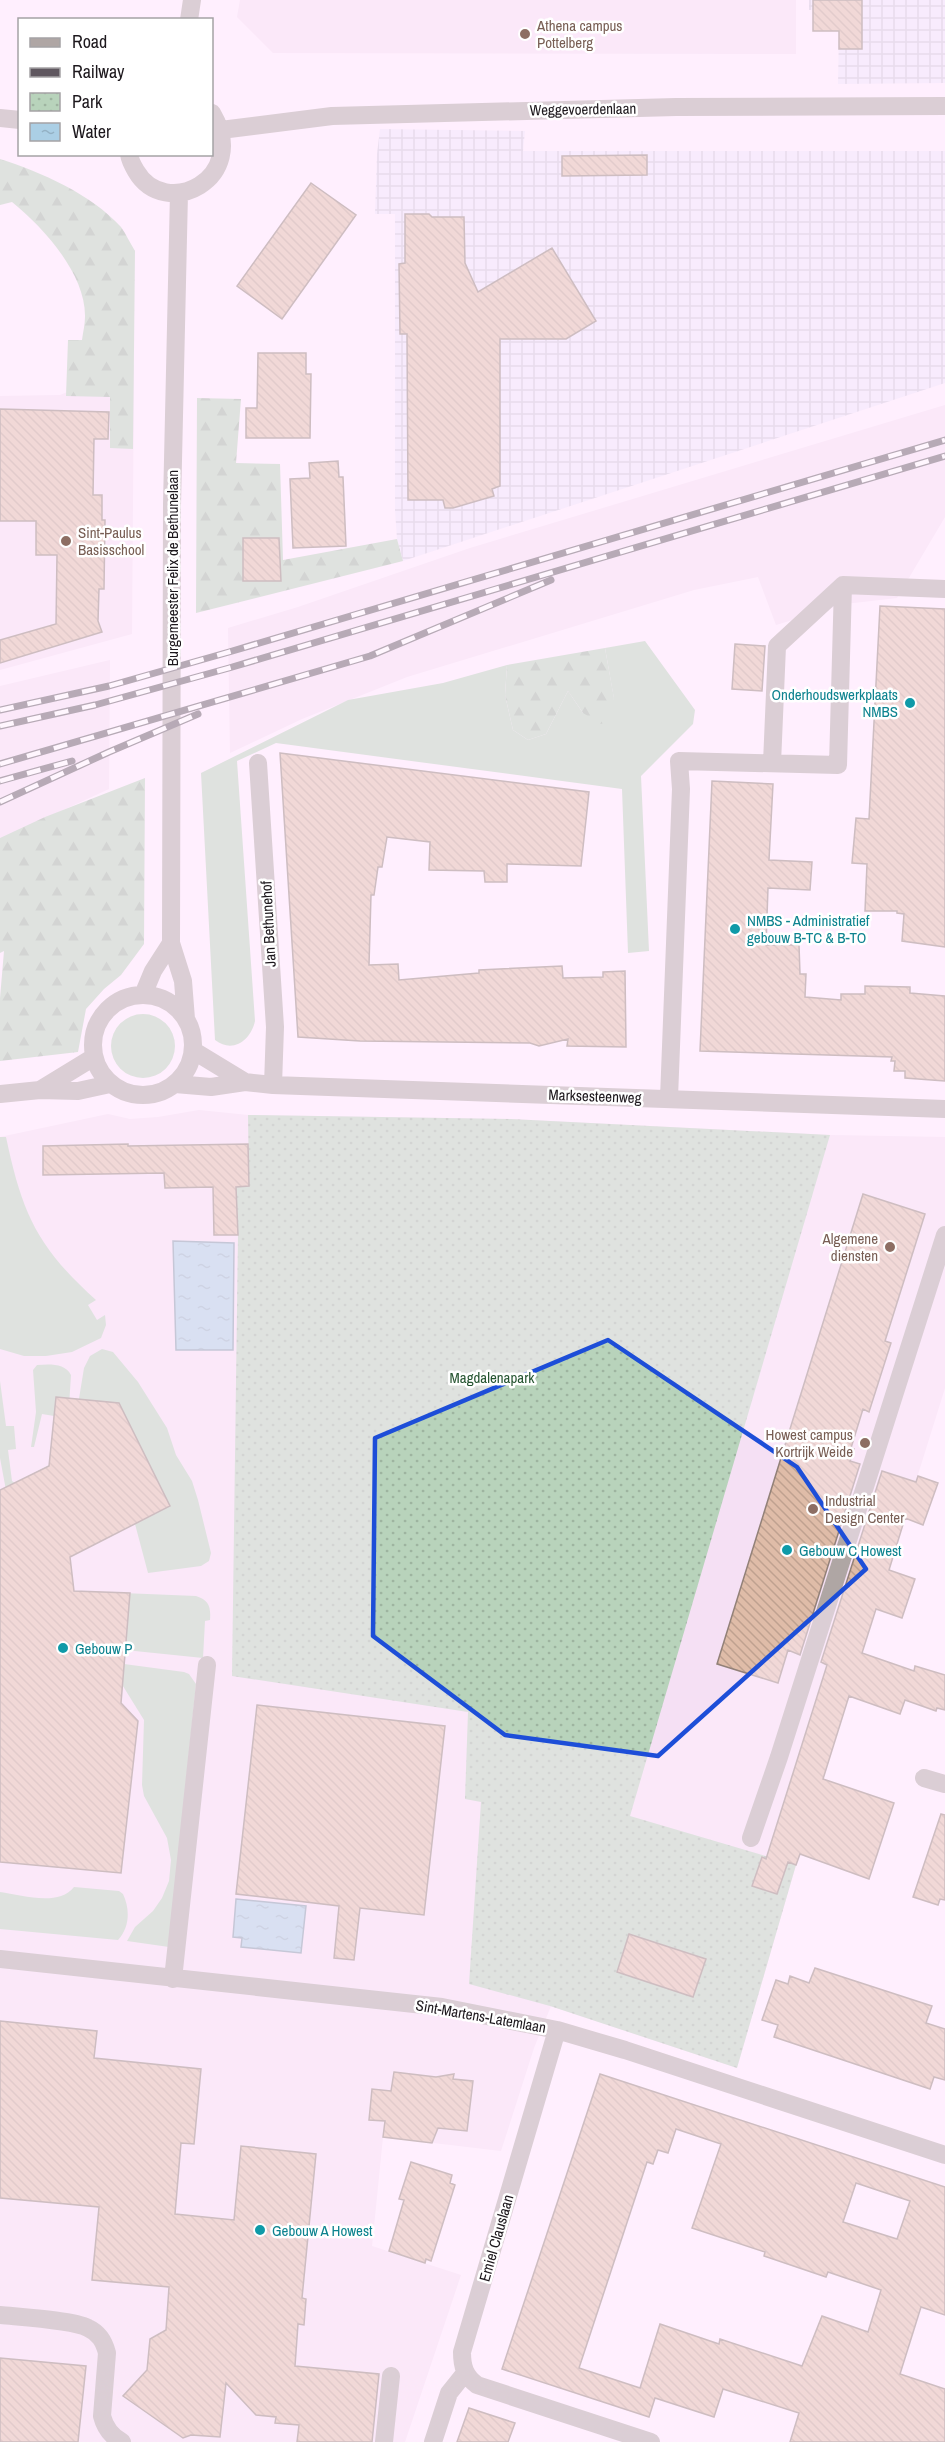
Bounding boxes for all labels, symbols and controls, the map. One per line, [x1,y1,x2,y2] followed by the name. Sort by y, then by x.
[536,15,622,53] place label: Athena campus Pottelberg
[18,18,213,156] legend
[518,27,532,41] marker: Athena campus Pottelberg
[72,29,107,54] text: Road
[72,59,125,84] text: Railway
[72,89,103,114] text: Park
[530,98,636,120] street label: Weggevoerdenlaan
[72,119,111,144] text: Water
[162,470,183,666] street label: Burgemeester Felix de Bethunelaan
[78,522,144,560] place label: Sint-Paulus Basisschool
[59,534,73,548] marker: Sint-Paulus Basisschool
[772,684,898,722] place label: Onderhoudswerkplaats NMBS
[903,696,917,710] marker: Onderhoudswerkplaats NMBS
[255,880,281,968] street label: Jan Bethunehof
[747,910,870,948] place label: NMBS - Administratief gebouw B-TC & B-TO
[728,922,742,936] marker: NMBS - Administratief gebouw B-TC & B-TO
[548,1084,642,1108] street label: Marksesteenweg
[822,1228,878,1266] place label: Algemene diensten
[883,1240,897,1254] marker: Algemene diensten
[450,1367,535,1388] park label: Magdalenapark
[766,1424,853,1462] place label: Howest campus Kortrijk Weide
[858,1436,872,1450] marker: Howest campus Kortrijk Weide
[825,1490,904,1528] place label: Industrial Design Center
[806,1502,820,1516] marker: Industrial Design Center
[799,1540,902,1561] place label: Gebouw C Howest
[780,1543,794,1557] marker: Gebouw C Howest
[75,1638,132,1659] place label: Gebouw P
[56,1641,70,1655] marker: Gebouw P
[414,1994,548,2038] street label: Sint-Martens-Latemlaan
[474,2192,518,2284] street label: Emiel Clauslaan
[272,2220,373,2241] place label: Gebouw A Howest
[253,2223,267,2237] marker: Gebouw A Howest

